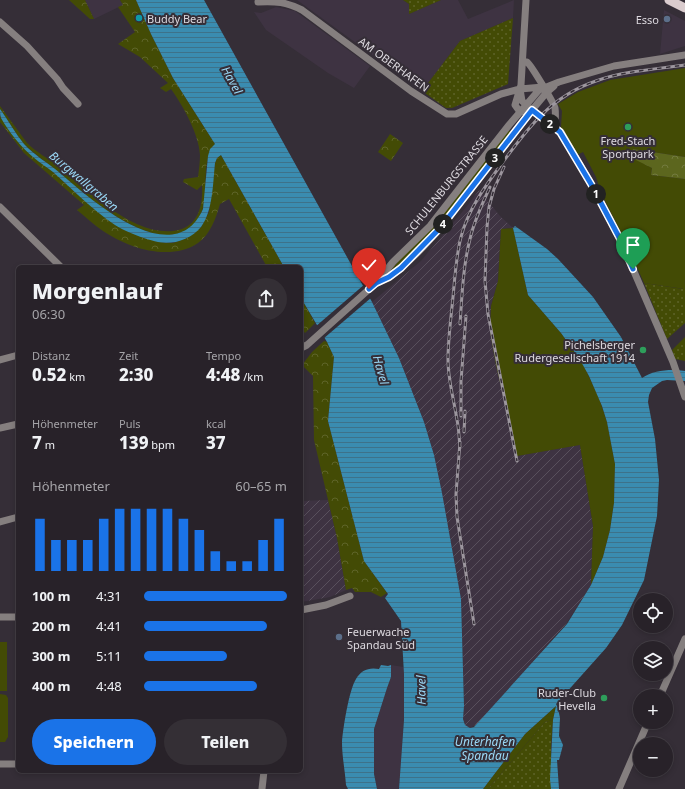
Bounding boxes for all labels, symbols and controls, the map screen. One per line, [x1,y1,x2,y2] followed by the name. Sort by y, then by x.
[147,11,207,26] place label: Buddy Bear
[636,12,659,27] place label: Esso
[134,13,144,23] marker: Buddy Bear
[662,14,672,24] marker: Esso
[356,33,432,95] street label: AM OBERHAFEN
[217,63,247,98] water label: Havel
[540,114,560,134] pin: 2
[547,116,553,131] text: 2
[623,122,633,132] marker: Fred-Stach Sportpark
[401,132,491,238] street label: SCHULENBURGSTRASSE
[601,133,655,161] place label: Fred-Stach Sportpark
[46,147,122,215] water label: Burgwallgraben
[485,148,505,168] pin: 3
[492,150,498,165] text: 3
[586,184,606,204] pin: 1
[593,186,599,201] text: 1
[433,214,453,234] pin: 4
[440,216,446,231] text: 4
[616,228,650,269] pin
[622,234,644,256] icon: arrive
[352,248,386,289] pin
[358,254,380,276] icon: check
[32,275,162,305] text: Morgenlauf
[245,278,287,320] button: share
[32,305,65,323] text: 06:30
[515,337,636,365] place label: Pichelsberger Rudergesellschaft 1914
[638,345,648,355] marker: Pichelsberger Rudergesellschaft 1914
[32,348,70,363] text: Distanz
[119,348,138,363] text: Zeit
[206,348,241,363] text: Tempo
[369,353,393,387] water label: Havel
[32,363,66,386] text: 0.52
[119,363,153,386] text: 2:30
[206,363,240,386] text: 4:48
[66,369,85,384] text: km
[240,369,263,384] text: /km
[32,416,98,431] text: Höhenmeter
[119,416,141,431] text: Puls
[206,416,226,431] text: kcal
[32,431,42,454] text: 7
[119,431,148,454] text: 139
[206,431,226,454] text: 37
[42,437,55,452] text: m
[148,437,175,452] text: bpm
[32,477,110,495] text: Höhenmeter
[235,477,287,495] text: 60–65 m
[32,587,70,605] text: 100 m
[96,587,122,605] text: 4:31
[633,593,673,777] map controls
[633,593,673,633] button: locate
[32,617,70,635] text: 200 m
[96,617,122,635] text: 4:41
[347,624,415,652] place label: Feuerwache Spandau Süd
[334,632,344,642] marker: Feuerwache Spandau Süd
[633,641,673,681] button: layers
[32,647,70,665] text: 300 m
[96,647,122,665] text: 5:11
[412,674,430,705] water label: Havel
[32,677,70,695] text: 400 m
[96,677,122,695] text: 4:48
[538,685,596,713] place label: Ruder-Club Hevella
[633,689,673,729] button: +
[599,693,609,703] marker: Ruder-Club Hevella
[32,719,156,765] button: Speichern
[164,719,287,765] button: Teilen
[455,733,515,764] water label: Unterhafen Spandau
[633,737,673,777] button: −

